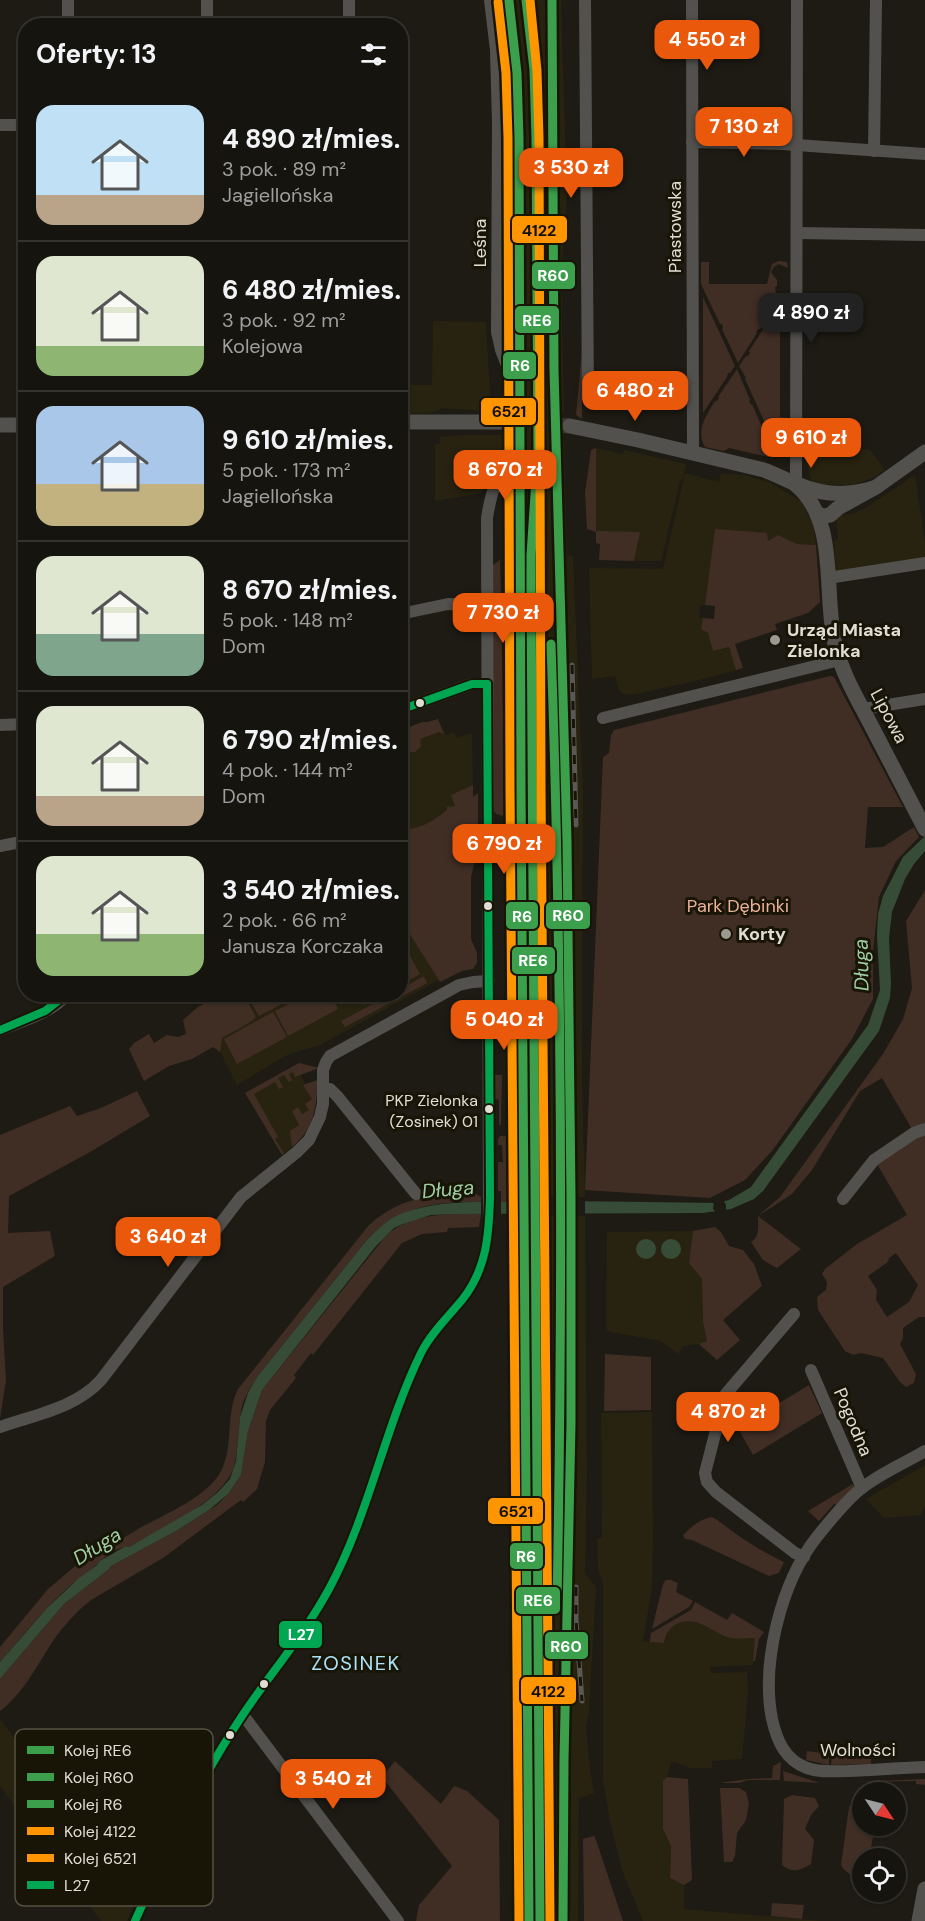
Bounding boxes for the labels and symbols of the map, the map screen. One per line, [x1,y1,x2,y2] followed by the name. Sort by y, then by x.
[645,20,769,71] pin: 4 550 zł
[682,107,806,158] pin: 7 130 zł
[509,148,633,199] pin: 3 530 zł
[663,181,687,273] street label: Piastowska
[511,215,568,244] line badge: 4122
[468,219,492,267] street label: Leśna
[522,220,556,241] text: 4122
[531,261,576,290] line badge: R60
[537,265,569,286] text: R60
[749,293,873,344] pin: 4 890 zł
[514,305,560,334] line badge: RE6
[522,310,552,331] text: RE6
[502,351,537,380] line badge: R6
[510,355,530,376] text: R6
[573,371,697,422] pin: 6 480 zł
[480,397,537,426] line badge: 6521
[492,401,526,422] text: 6521
[749,418,873,469] pin: 9 610 zł
[443,450,567,501] pin: 8 670 zł
[441,593,565,644] pin: 7 730 zł
[787,618,901,663] place label: Urząd Miasta Zielonka
[768,633,782,647] marker: Urząd Miasta Zielonka
[865,684,913,748] street label: Lipowa
[414,697,426,709] unlabelled marker
[442,824,566,875] pin: 6 790 zł
[687,894,789,918] park label: Park Dębinki
[482,900,494,912] unlabelled marker
[505,901,539,930] line badge: R6
[545,901,591,930] line badge: R60
[552,905,584,926] text: R60
[512,906,532,927] text: R6
[738,922,786,946] place label: Korty
[719,927,733,941] marker: Korty
[848,939,874,991] water label: Długa
[511,946,556,975] line badge: RE6
[518,950,548,971] text: RE6
[442,1000,566,1051] pin: 5 040 zł
[385,1090,478,1132] place label: PKP Zielonka (Zosinek) 01
[483,1103,495,1115] marker: PKP Zielonka (Zosinek) 01
[421,1174,475,1204] water label: Długa
[106,1217,230,1268] pin: 3 640 zł
[828,1384,878,1460] street label: Pogodna
[666,1392,790,1443] pin: 4 870 zł
[487,1497,544,1525] line badge: 6521
[499,1501,533,1522] text: 6521
[68,1521,126,1571] water label: Długa
[509,1542,544,1570] line badge: R6
[516,1546,536,1567] text: R6
[515,1586,561,1615] line badge: RE6
[523,1590,553,1611] text: RE6
[278,1620,323,1649] line badge: L27
[288,1624,315,1645] text: L27
[544,1631,589,1660] line badge: R60
[550,1636,582,1657] text: R60
[311,1650,401,1676] district label: ZOSINEK
[520,1676,577,1705] line badge: 4122
[258,1678,270,1690] unlabelled marker
[531,1681,565,1702] text: 4122
[15,1729,213,1906] legend
[224,1729,236,1741] unlabelled marker
[820,1738,896,1762] street label: Wolności
[64,1740,132,1761] text: Kolej RE6
[271,1759,395,1810] pin: 3 540 zł
[64,1767,134,1788] text: Kolej R60
[852,1782,906,1836] north arrow
[64,1794,123,1815] text: Kolej R6
[64,1821,136,1842] text: Kolej 4122
[64,1848,137,1869] text: Kolej 6521
[64,1875,90,1896] text: L27

